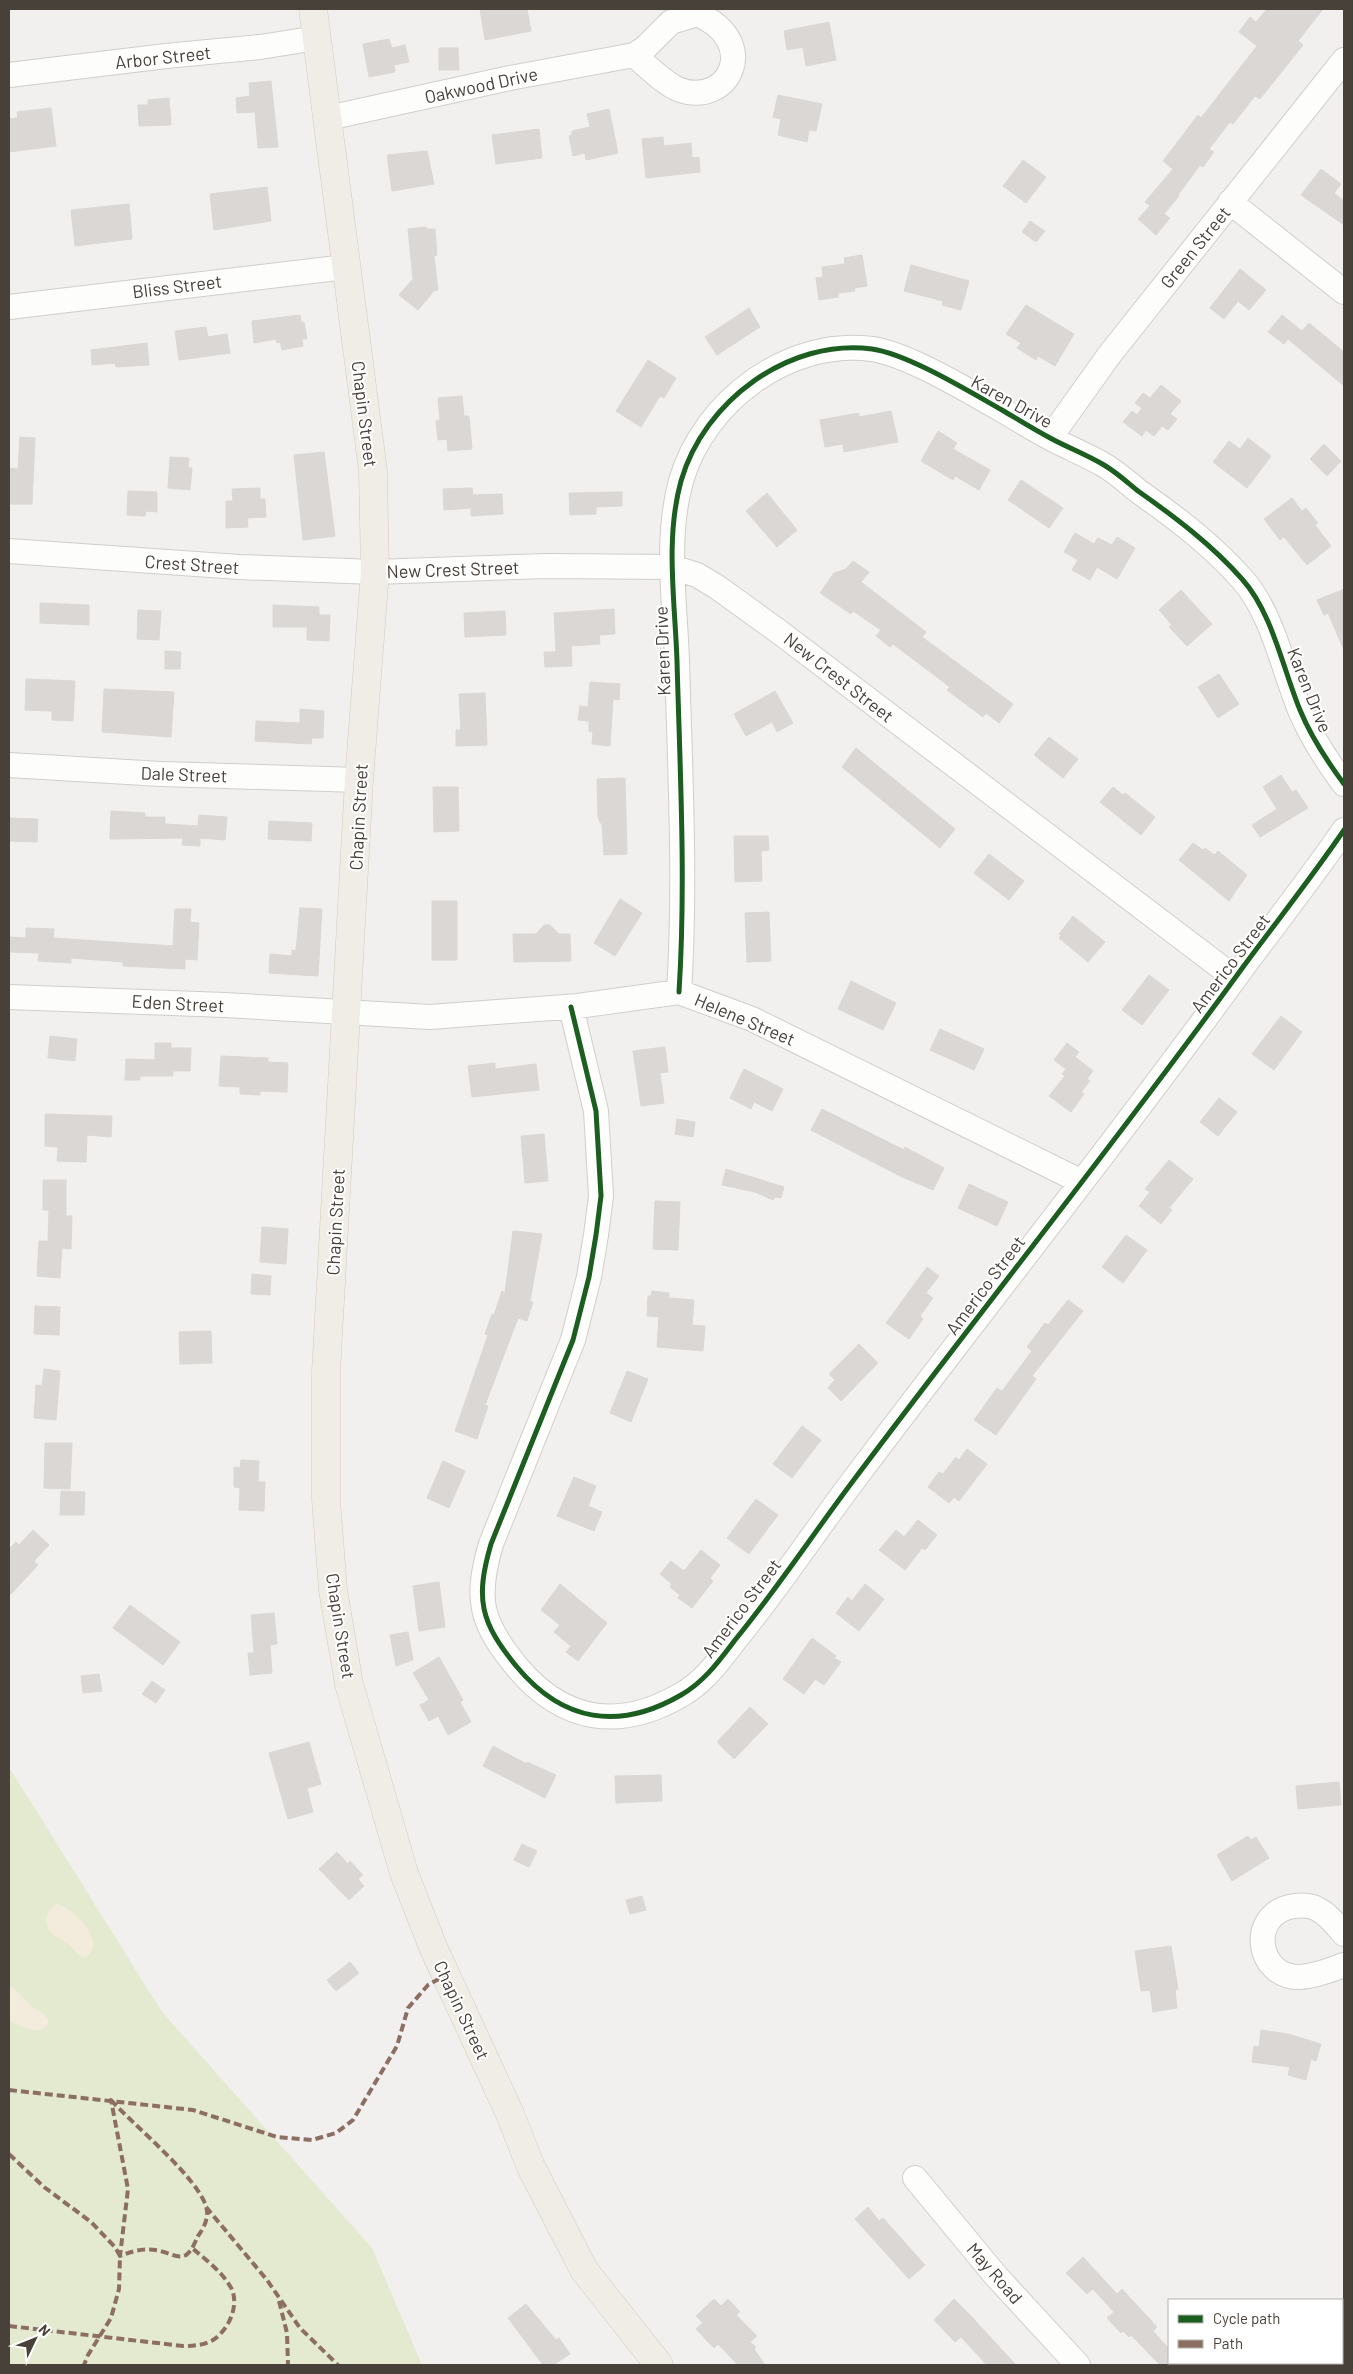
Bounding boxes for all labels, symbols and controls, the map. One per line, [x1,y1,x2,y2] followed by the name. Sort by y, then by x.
[114,41,212,73] street label: Arbor Street
[422,62,540,108] street label: Oakwood Drive
[1155,202,1235,292] street label: Green Street
[131,270,223,302] street label: Bliss Street
[348,360,382,468] street label: Chapin Street
[967,370,1057,432] street label: Karen Drive
[144,550,240,578] street label: Crest Street
[386,556,520,582] street label: New Crest Street
[649,606,675,696] street label: Karen Drive
[780,627,898,727] street label: New Crest Street
[1283,644,1337,736] street label: Karen Drive
[140,761,228,787] street label: Dale Street
[344,763,372,871] street label: Chapin Street
[1186,909,1274,1017] street label: Americo Street
[691,988,799,1050] street label: Helene Street
[131,990,225,1016] street label: Eden Street
[321,1168,349,1276] street label: Chapin Street
[941,1231,1029,1339] street label: Americo Street
[697,1554,785,1662] street label: Americo Street
[322,1572,360,1680] street label: Chapin Street
[429,1957,495,2063] street label: Chapin Street
[963,2238,1027,2308] street label: May Road
[1168,2299,1343,2364] legend
[1213,2309,1280,2327] text: Cycle path
[10,2314,60,2364] north arrow
[35,2321,54,2339] text: N
[1213,2334,1243,2352] text: Path

